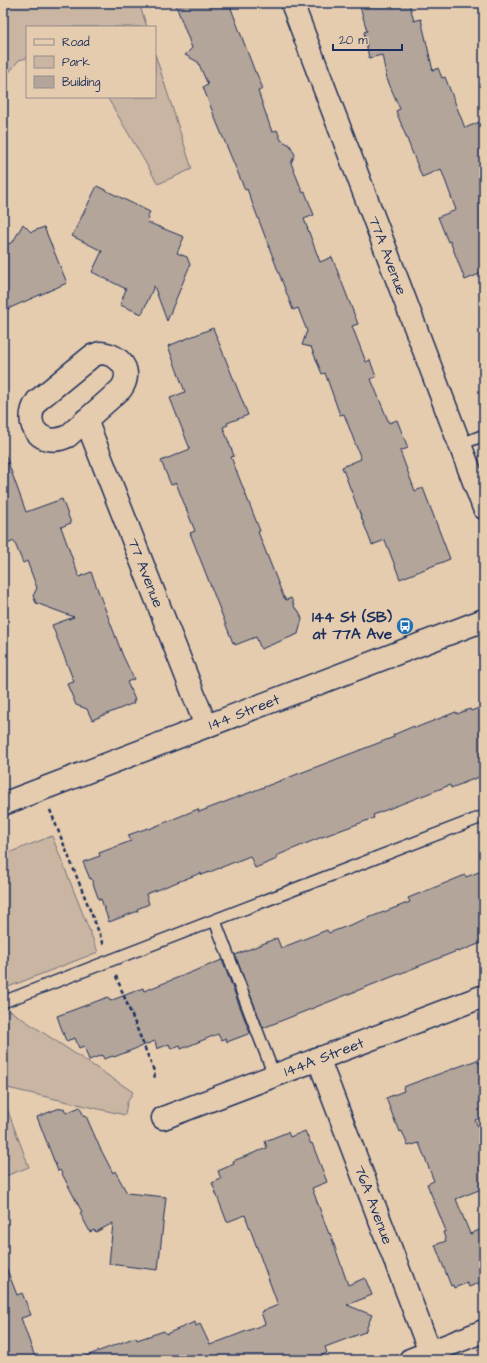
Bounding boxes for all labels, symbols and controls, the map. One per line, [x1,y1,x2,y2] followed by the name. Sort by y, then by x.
[26,26,156,98] legend
[333,26,402,52] scale bar
[339,32,368,49] text: 20 m
[62,34,90,51] text: Road
[62,54,90,71] text: Park
[62,74,100,92] text: Building
[363,213,412,298] street label: 77A Avenue
[122,535,169,611] street label: 77 Avenue
[312,607,393,645] place label: 144 St (SB) at 77A Ave
[395,616,415,636] bus stop icon: 144 St (SB) at 77A Ave
[206,689,283,735] street label: 144 Street
[281,1033,367,1082] street label: 144A Street
[349,1162,398,1247] street label: 76A Avenue

